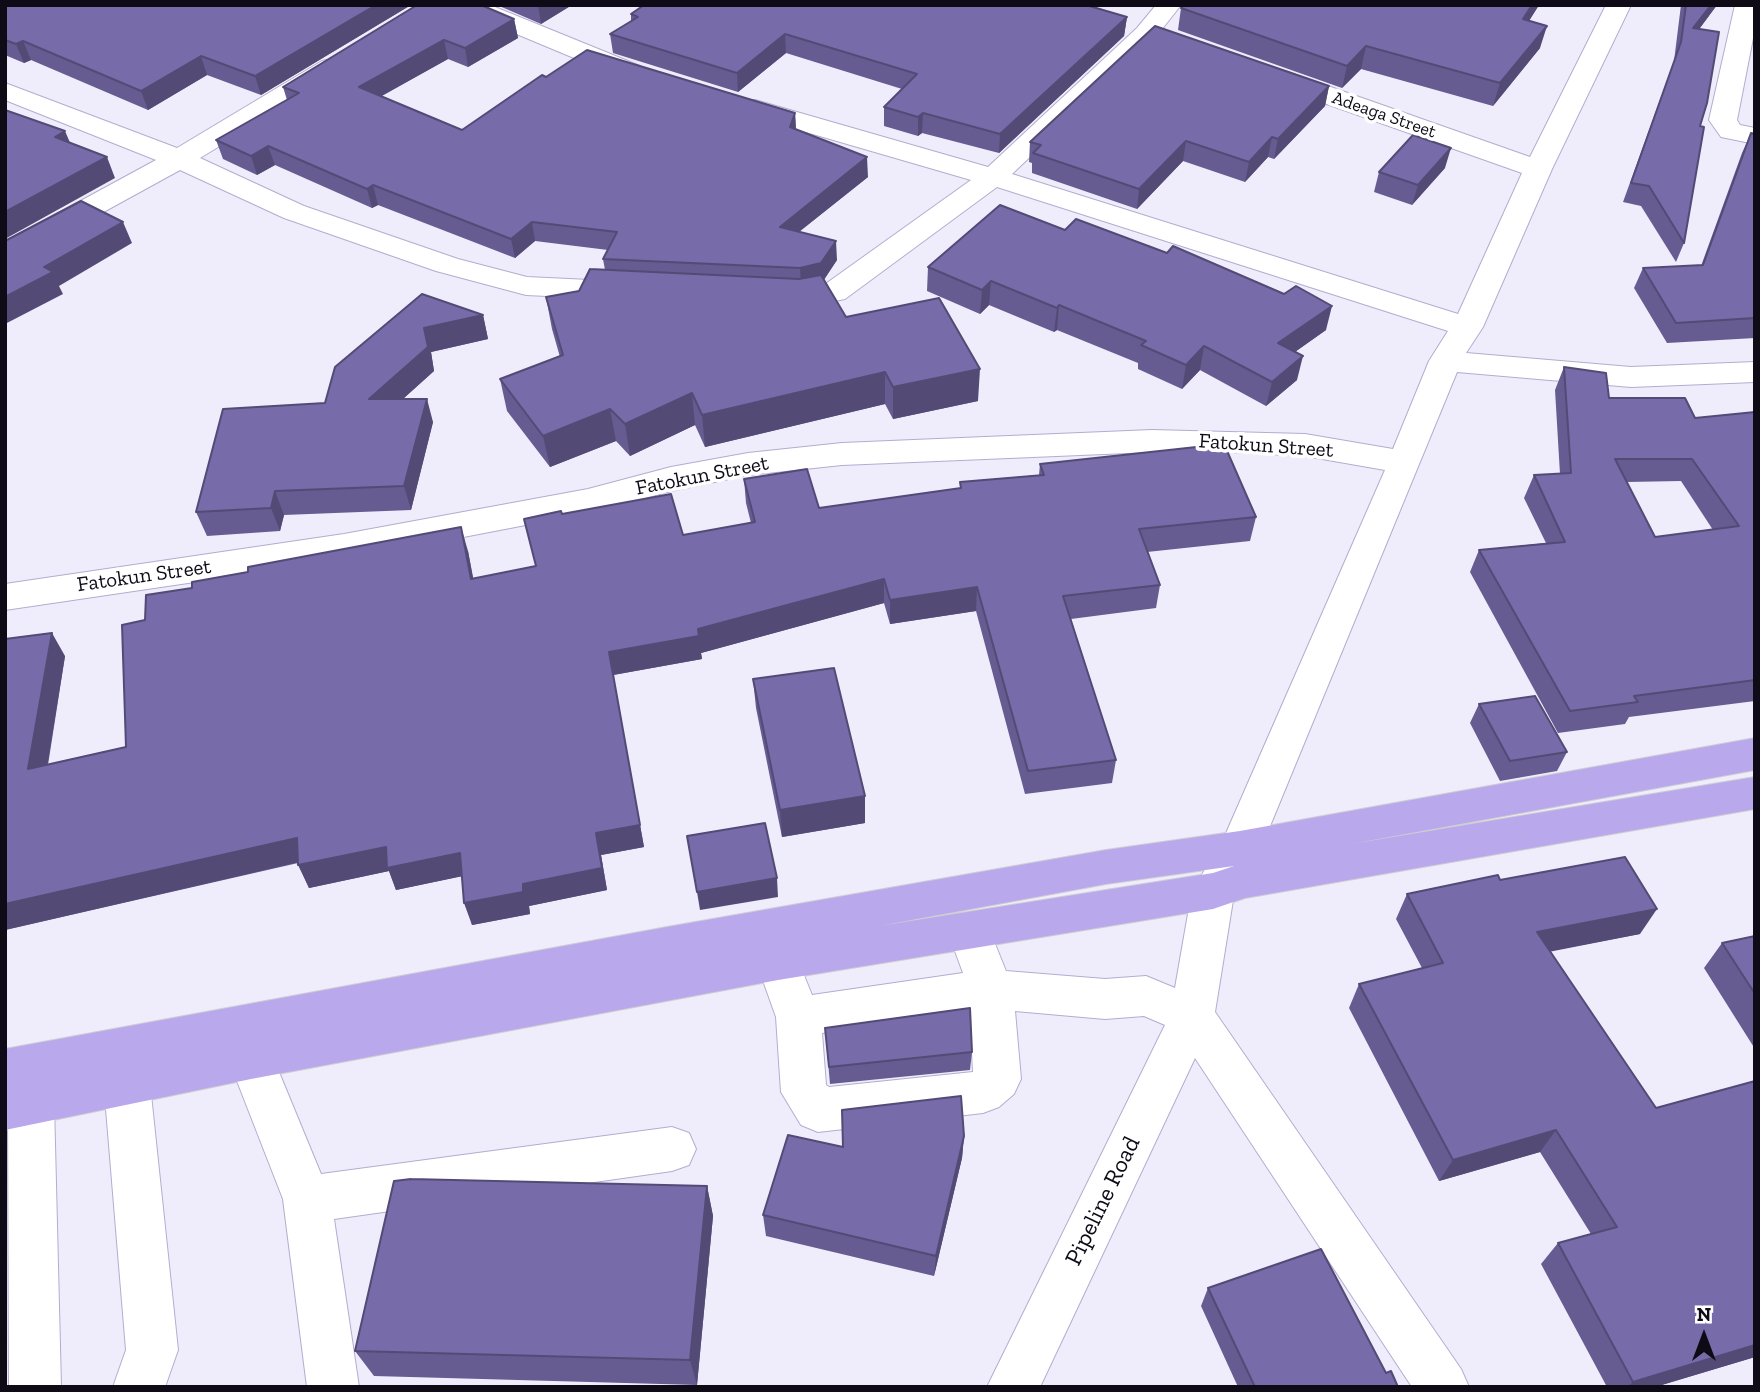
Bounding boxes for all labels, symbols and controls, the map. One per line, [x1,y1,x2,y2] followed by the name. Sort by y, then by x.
[1329,87,1439,143] street label: Adeaga Street
[1198,429,1334,463] street label: Fatokun Street
[633,451,771,501] street label: Fatokun Street
[75,554,213,598] street label: Fatokun Street
[1059,1132,1147,1270] street label: Pipeline Road
[1669,1301,1739,1371] north arrow
[1697,1303,1711,1326] text: N

